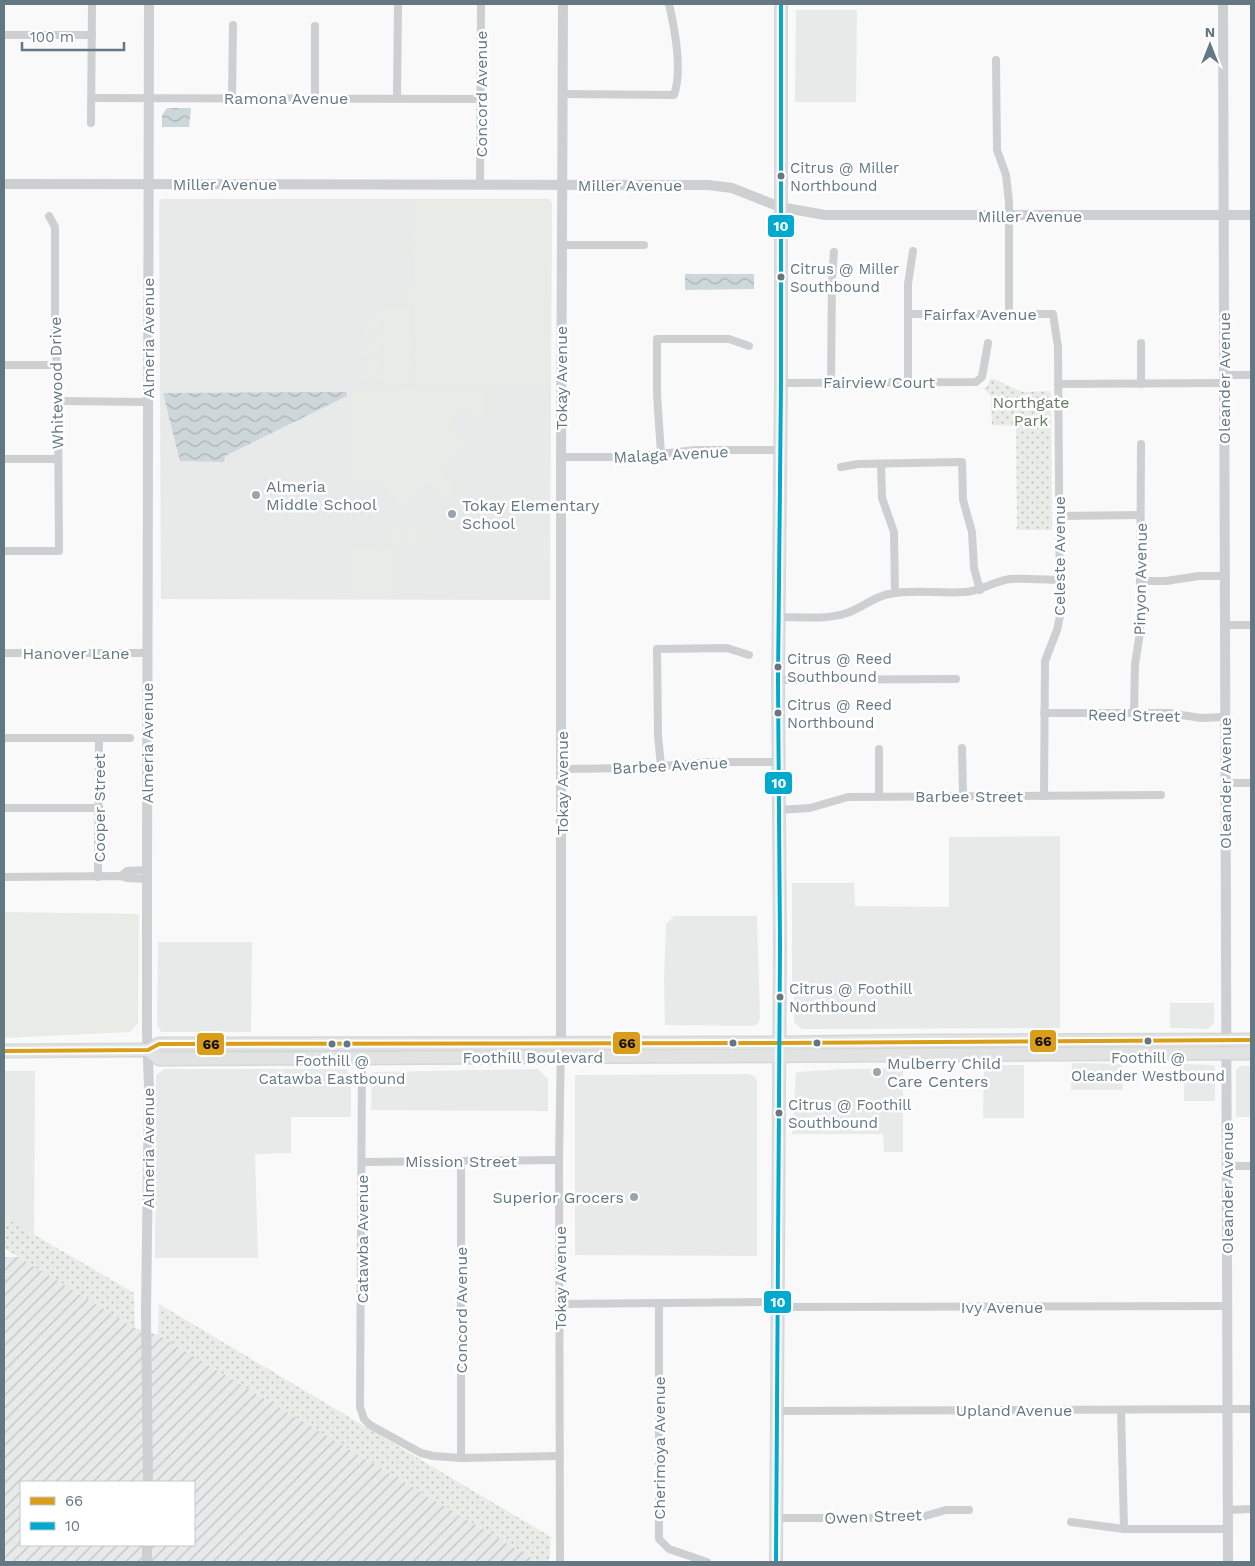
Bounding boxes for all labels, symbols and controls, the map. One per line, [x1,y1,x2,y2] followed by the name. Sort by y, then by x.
[22,20,125,52] scale bar
[1185,20,1235,70] north arrow
[1205,24,1215,40] text: N
[30,28,74,46] text: 100 m
[472,31,491,157] street label: Concord Avenue
[224,89,348,108] street label: Ramona Avenue
[790,159,899,195] place label: Citrus @ Miller Northbound
[776,171,786,181] marker: Citrus @ Miller Northbound
[173,175,277,194] street label: Miller Avenue
[578,176,682,195] street label: Miller Avenue
[978,207,1082,226] street label: Miller Avenue
[767,214,795,238] line badge: 10
[773,218,789,234] text: 10
[790,260,899,296] place label: Citrus @ Miller Southbound
[776,272,786,282] marker: Citrus @ Miller Southbound
[139,278,158,398] street label: Almeria Avenue
[923,305,1037,324] street label: Fairfax Avenue
[1215,312,1234,444] street label: Oleander Avenue
[46,316,67,450] street label: Whitewood Drive
[552,326,571,430] street label: Tokay Avenue
[823,373,935,392] street label: Fairview Court
[992,393,1070,430] park label: Northgate Park
[613,442,729,467] street label: Malaga Avenue
[266,477,377,514] place label: Almeria Middle School
[250,489,262,501] marker: Almeria Middle School
[462,496,600,533] place label: Tokay Elementary School
[1050,496,1069,616] street label: Celeste Avenue
[446,508,458,520] marker: Tokay Elementary School
[1130,522,1151,636] street label: Pinyon Avenue
[22,644,130,663] street label: Hanover Lane
[787,650,892,686] place label: Citrus @ Reed Southbound
[773,662,783,672] marker: Citrus @ Reed Southbound
[138,683,157,803] street label: Almeria Avenue
[787,696,892,732] place label: Citrus @ Reed Northbound
[1088,705,1181,726] street label: Reed Street
[773,708,783,718] marker: Citrus @ Reed Northbound
[1216,717,1235,849] street label: Oleander Avenue
[553,731,572,835] street label: Tokay Avenue
[90,753,109,863] street label: Cooper Street
[612,753,728,778] street label: Barbee Avenue
[764,771,793,795] line badge: 10
[771,775,787,791] text: 10
[915,787,1023,806] street label: Barbee Street
[789,980,913,1016] place label: Citrus @ Foothill Northbound
[775,992,785,1002] marker: Citrus @ Foothill Northbound
[1029,1029,1057,1053] line badge: 66
[612,1031,641,1055] line badge: 66
[196,1032,225,1056] line badge: 66
[1034,1033,1052,1049] text: 66
[618,1035,636,1051] text: 66
[202,1036,220,1052] text: 66
[1143,1036,1153,1046] marker: Foothill @ Oleander Westbound
[728,1038,738,1048] unlabelled marker
[812,1038,822,1048] unlabelled marker
[327,1039,337,1049] marker: Foothill @ Catawba Eastbound
[342,1039,352,1049] unlabelled marker
[463,1048,603,1067] street label: Foothill Boulevard
[1071,1049,1225,1085] place label: Foothill @ Oleander Westbound
[259,1052,405,1088] place label: Foothill @ Catawba Eastbound
[887,1054,1001,1091] place label: Mulberry Child Care Centers
[871,1066,883,1078] marker: Mulberry Child Care Centers
[139,1088,158,1208] street label: Almeria Avenue
[788,1096,912,1132] place label: Citrus @ Foothill Southbound
[774,1108,784,1118] marker: Citrus @ Foothill Southbound
[1218,1122,1237,1254] street label: Oleander Avenue
[405,1152,517,1171] street label: Mission Street
[353,1175,372,1303] street label: Catawba Avenue
[492,1188,624,1207] place label: Superior Grocers
[628,1191,640,1203] marker: Superior Grocers
[551,1226,570,1330] street label: Tokay Avenue
[452,1247,471,1373] street label: Concord Avenue
[763,1290,792,1314] line badge: 10
[770,1294,786,1310] text: 10
[961,1298,1043,1317] street label: Ivy Avenue
[650,1376,669,1520] street label: Cherimoya Avenue
[956,1401,1072,1420] street label: Upland Avenue
[20,1481,195,1546] legend
[65,1492,83,1510] text: 66
[824,1505,922,1528] street label: Owen Street
[65,1517,80,1535] text: 10

